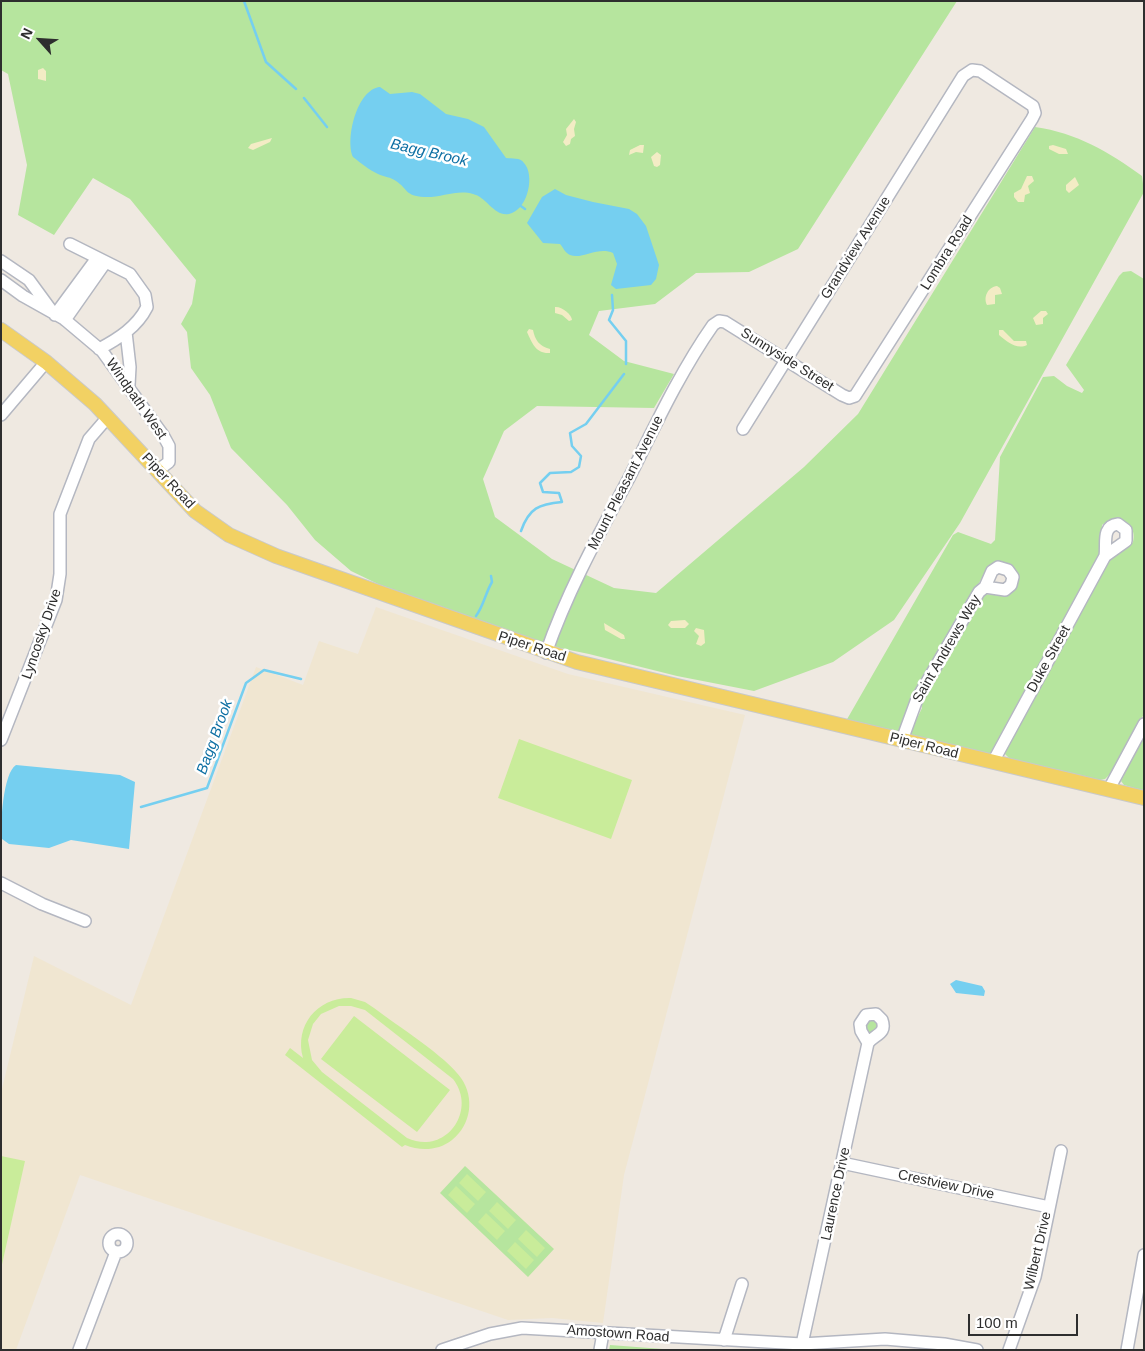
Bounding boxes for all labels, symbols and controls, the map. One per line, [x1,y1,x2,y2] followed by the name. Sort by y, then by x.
[15,15,65,65] north arrow
[17,25,36,41] text: N
[389,135,469,171] water label: Bagg Brook
[818,193,894,303] street label: Grandview Avenue
[917,213,977,293] street label: Lombra Road
[737,325,837,395] street label: Sunnyside Street
[102,355,170,443] street label: Windpath West
[585,413,667,553] street label: Mount Pleasant Avenue
[138,450,198,512] street label: Piper Road
[19,587,65,681] street label: Lyncosky Drive
[909,592,985,706] street label: Saint Andrews Way
[1024,623,1074,695] street label: Duke Street
[496,628,568,666] street label: Piper Road
[193,697,237,777] water label: Bagg Brook
[888,729,960,763] street label: Piper Road
[818,1146,854,1242] street label: Laurence Drive
[896,1167,996,1203] street label: Crestview Drive
[1021,1210,1055,1292] street label: Wilbert Drive
[970,1304,1080,1336] scale bar
[976,1314,1018,1331] text: 100 m
[566,1322,670,1346] street label: Amostown Road

